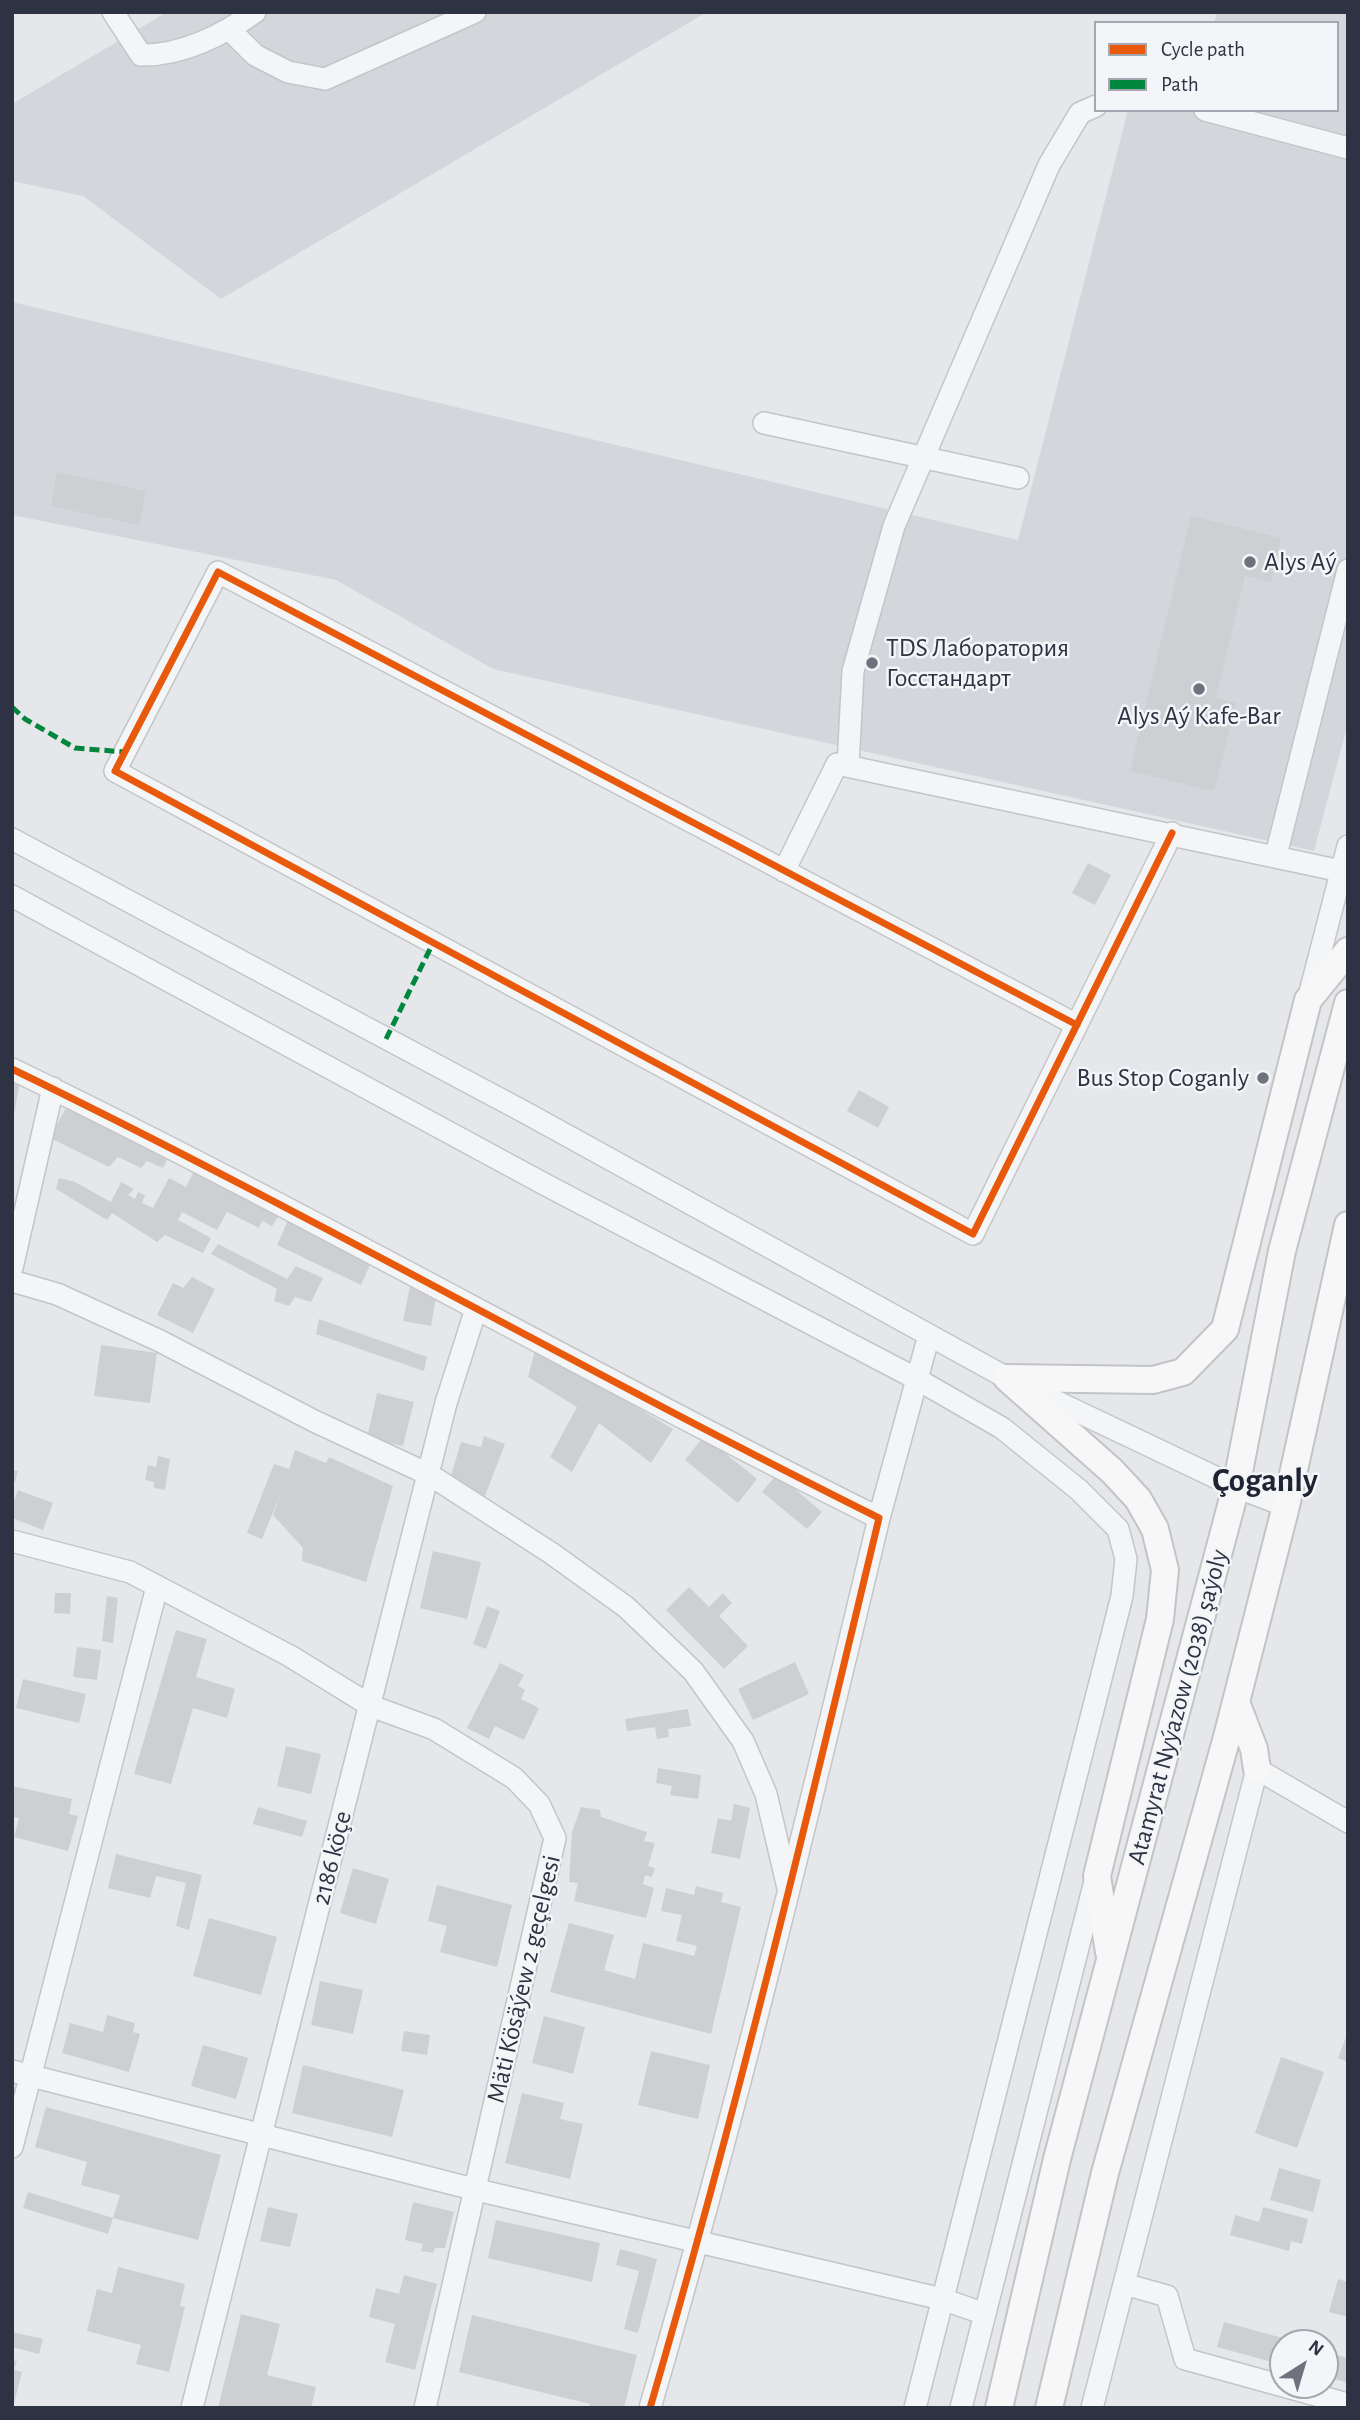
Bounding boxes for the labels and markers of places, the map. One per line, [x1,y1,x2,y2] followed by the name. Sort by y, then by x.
[1264,546,1337,578] place label: Alys Aý
[1242,554,1258,570] marker: Alys Aý
[886,632,1069,694] place label: TDS Лаборатория Госстандарт
[864,655,880,671] marker: TDS Лаборатория Госстандарт
[1191,681,1207,697] marker: Alys Aý Kafe-Bar
[1117,700,1281,732] place label: Alys Aý Kafe-Bar
[1077,1062,1249,1094] place label: Bus Stop Coganly
[1255,1070,1271,1086] marker: Bus Stop Coganly

